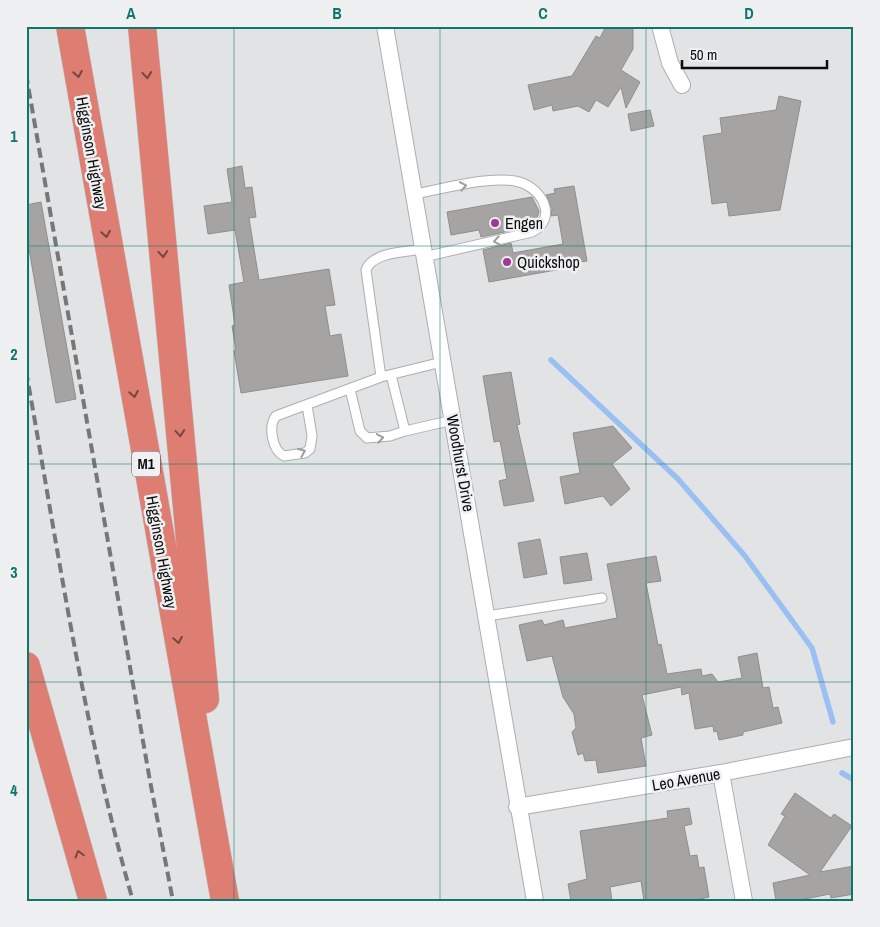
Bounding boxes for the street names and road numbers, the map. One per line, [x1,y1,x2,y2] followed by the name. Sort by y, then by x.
[71,95,113,212] street label: Higginson Highway
[442,413,480,513] street label: Woodhurst Drive
[132,452,160,476] road number: M1
[141,494,183,611] street label: Higginson Highway
[650,762,722,796] street label: Leo Avenue

